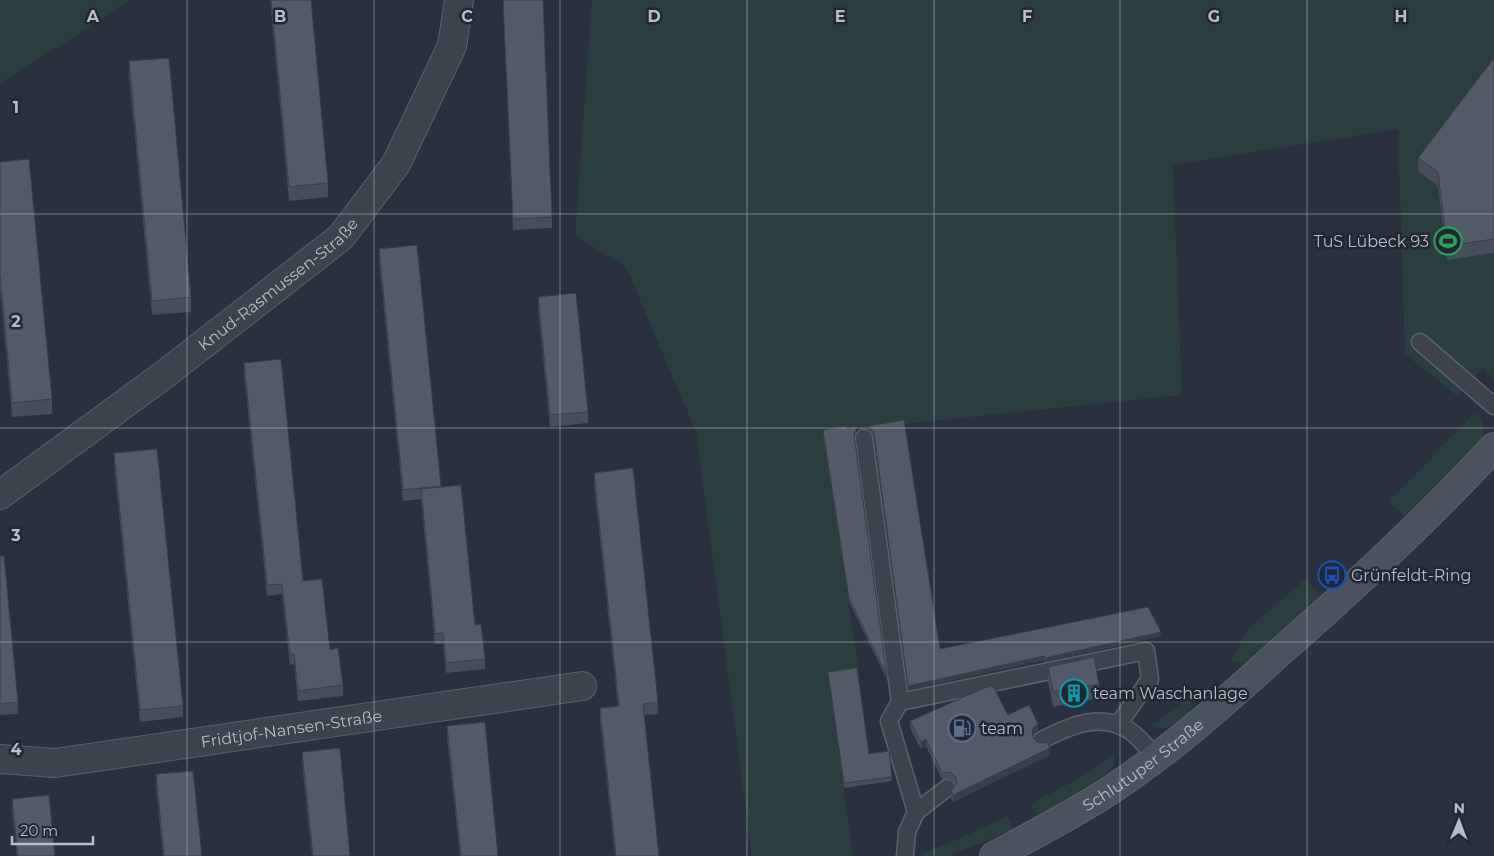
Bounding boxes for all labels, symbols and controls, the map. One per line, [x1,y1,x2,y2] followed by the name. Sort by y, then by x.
[86,7,100,26] text: A
[274,7,286,26] text: B
[461,7,473,26] text: C
[647,7,661,26] text: D
[835,7,845,26] text: E
[1022,7,1032,26] text: F
[1208,7,1220,26] text: G
[1395,7,1407,26] text: H
[13,98,19,117] text: 1
[194,214,362,355] street label: Knud-Rasmussen-Straße
[1433,226,1463,256] sports icon: TuS Lübeck 93
[1314,232,1429,251] place label: TuS Lübeck 93
[11,312,21,331] text: 2
[10,526,21,545] text: 3
[1317,560,1347,590] bus stop icon: Grünfeldt-Ring
[1351,566,1471,585] place label: Grünfeldt-Ring
[1059,678,1089,708] building icon: team Waschanlage
[1093,684,1248,703] place label: team Waschanlage
[199,706,383,752] street label: Fridtjof-Nansen-Straße
[947,713,977,743] fuel station icon: team
[1079,715,1208,815] street label: Schlutuper Straße
[981,719,1023,738] place label: team
[10,740,22,759] text: 4
[1434,796,1484,846] north arrow
[1453,799,1465,817] text: N
[12,814,94,846] scale bar
[20,821,58,840] text: 20 m

